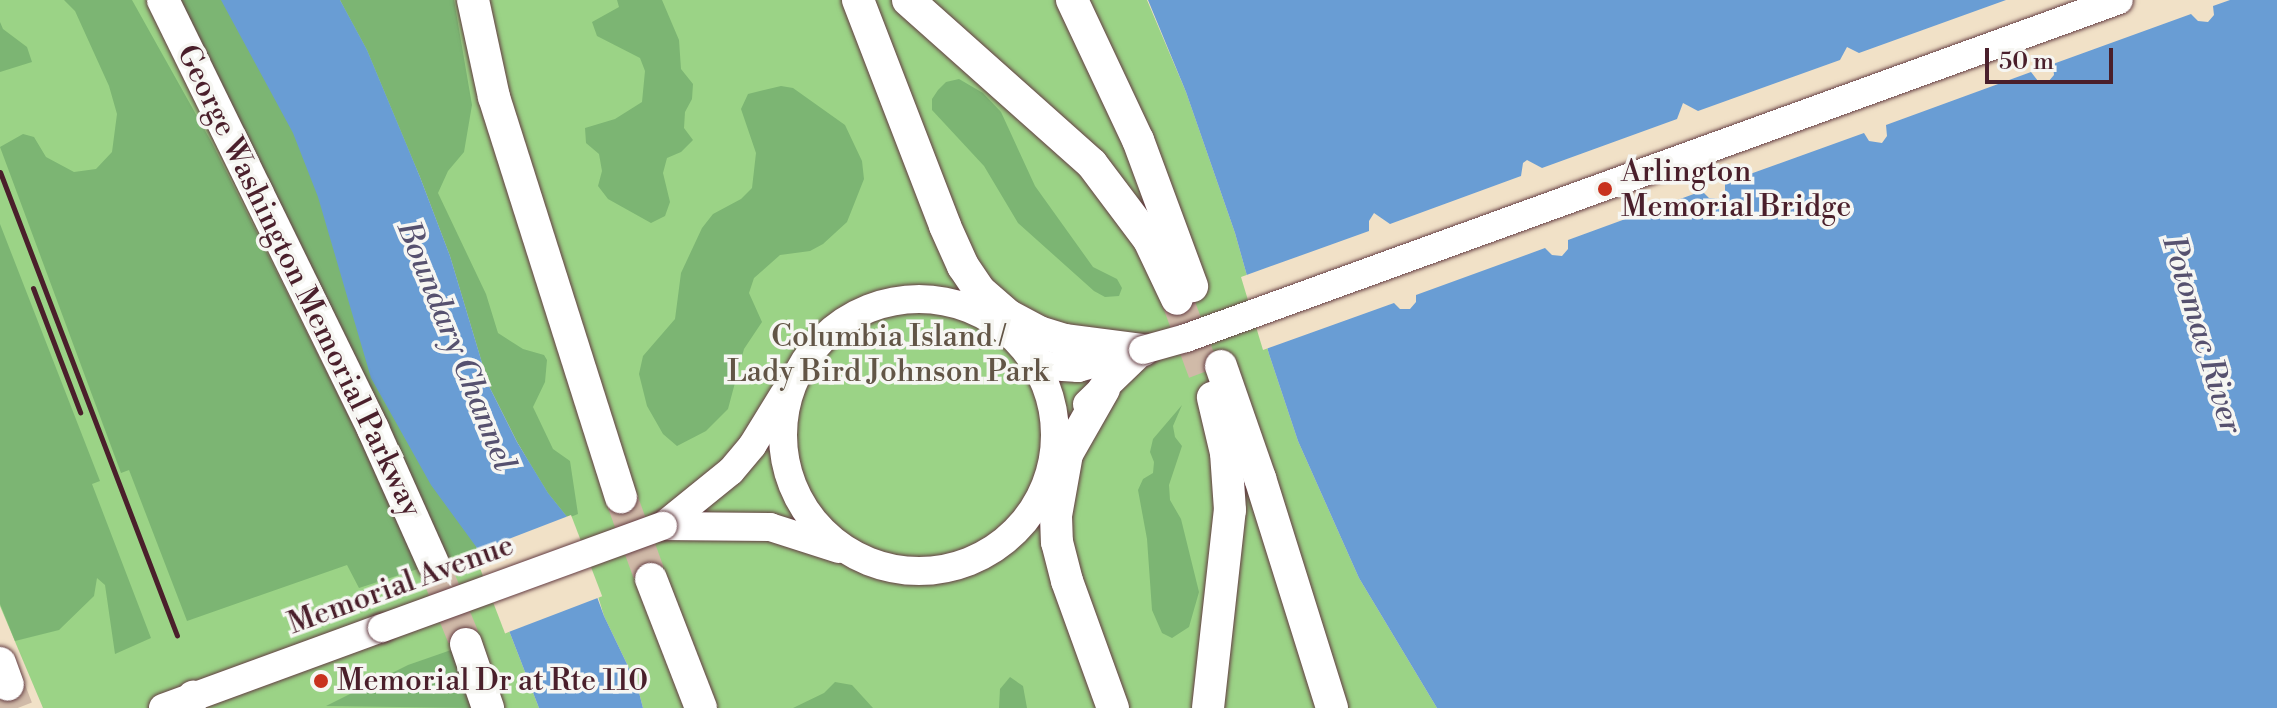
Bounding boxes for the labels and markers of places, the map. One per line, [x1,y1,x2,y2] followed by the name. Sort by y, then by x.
[1621,154,1851,224] place label: Arlington Memorial Bridge
[1596,180,1614,198] marker: Arlington Memorial Bridge
[337,663,648,699] place label: Memorial Dr at Rte 110
[312,672,330,690] marker: Memorial Dr at Rte 110

